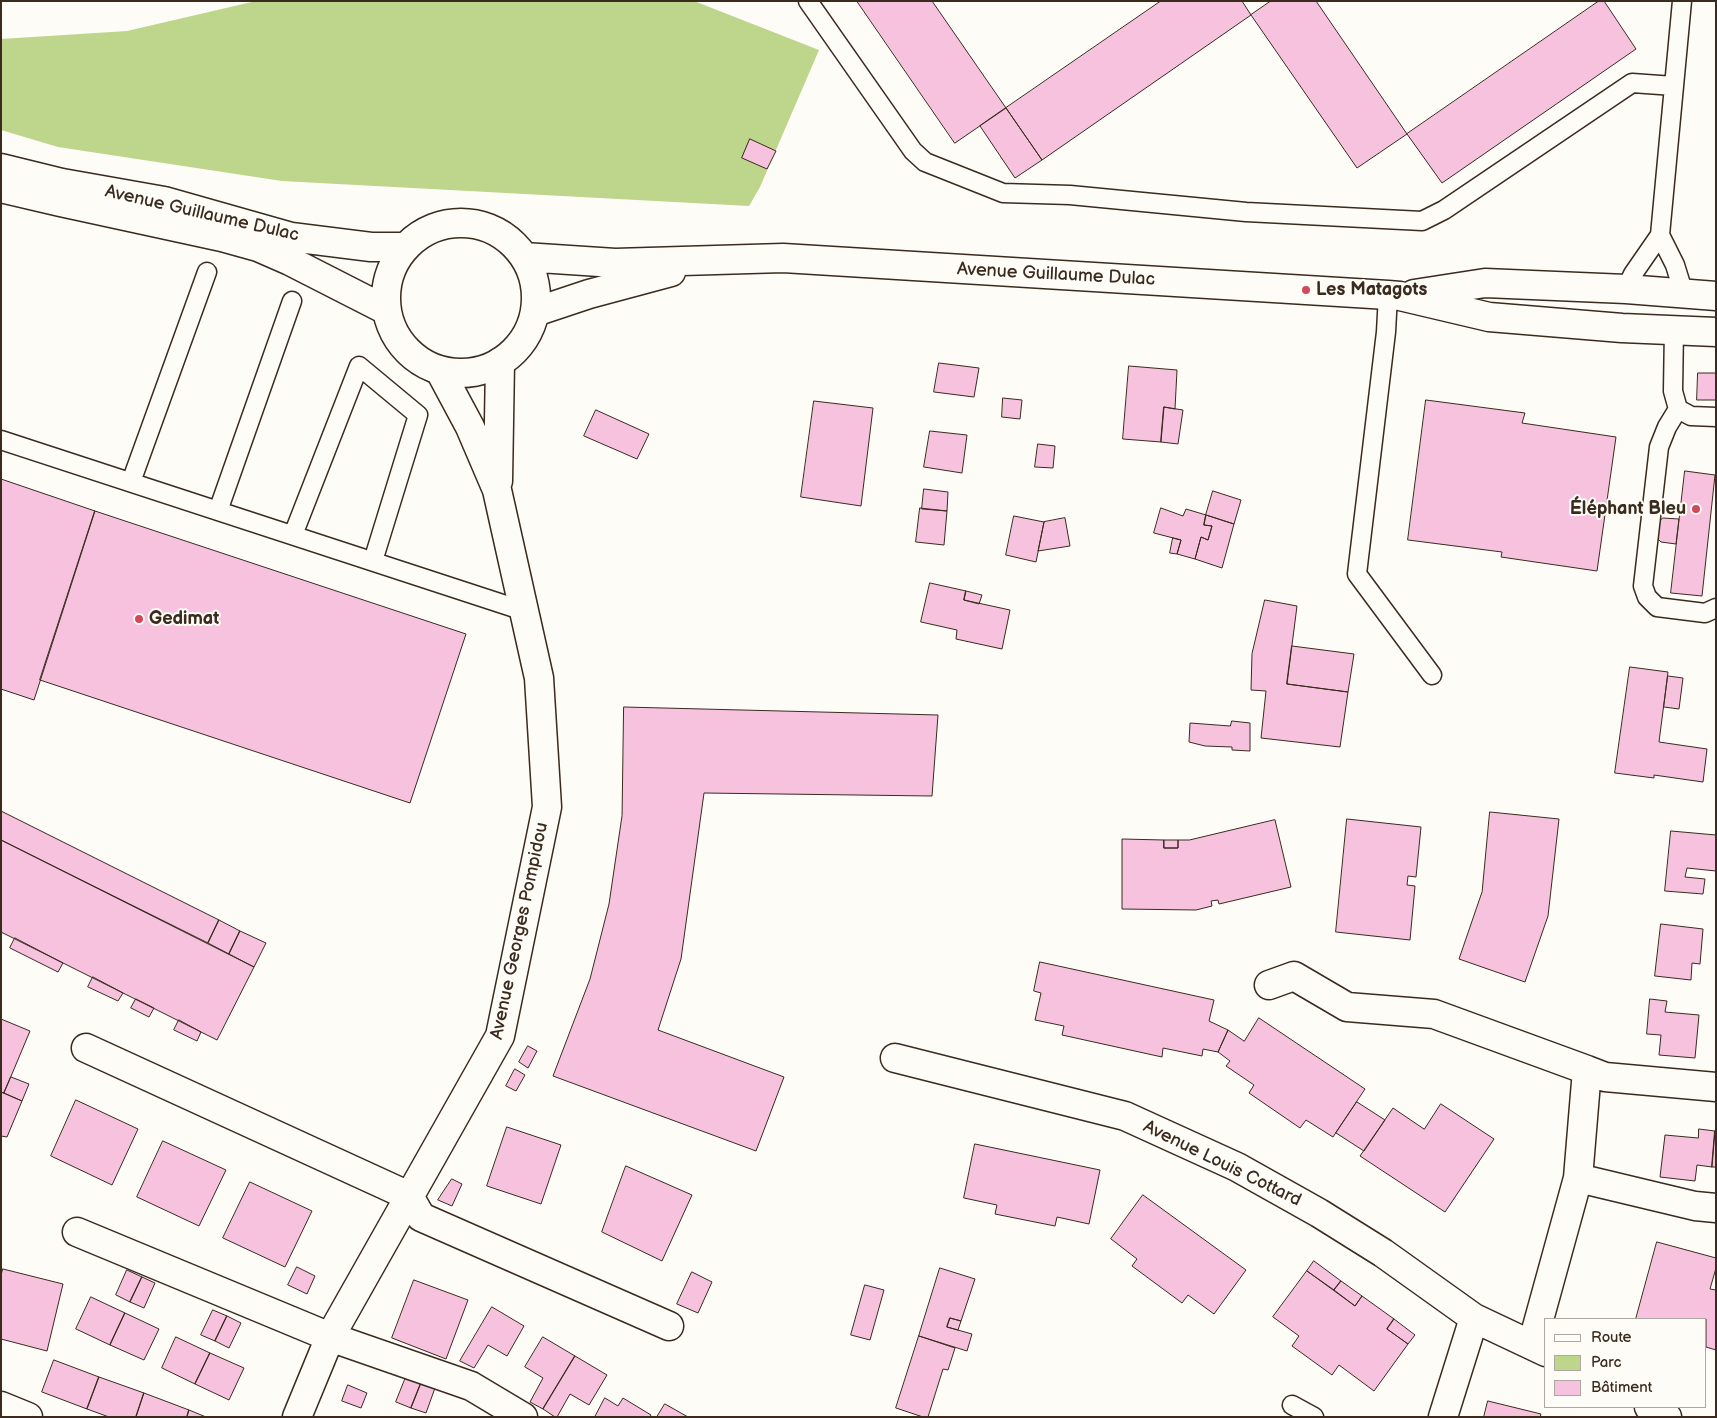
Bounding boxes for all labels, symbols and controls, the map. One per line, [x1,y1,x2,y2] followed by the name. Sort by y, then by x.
[103,181,301,247] street label: Avenue Guillaume Dulac
[956,259,1156,291] street label: Avenue Guillaume Dulac
[1316,279,1427,301] place label: Les Matagots
[1300,284,1312,296] marker: Les Matagots
[1570,498,1686,520] place label: Éléphant Bleu
[1690,503,1702,515] marker: Éléphant Bleu
[149,608,219,630] place label: Gedimat
[133,613,145,625] marker: Gedimat
[486,820,554,1042] street label: Avenue Georges Pompidou
[1139,1116,1305,1212] street label: Avenue Louis Cottard
[1544,1318,1707,1408] legend
[1591,1328,1631,1347] text: Route
[1591,1353,1621,1372] text: Parc
[1591,1378,1652,1397] text: Bâtiment

